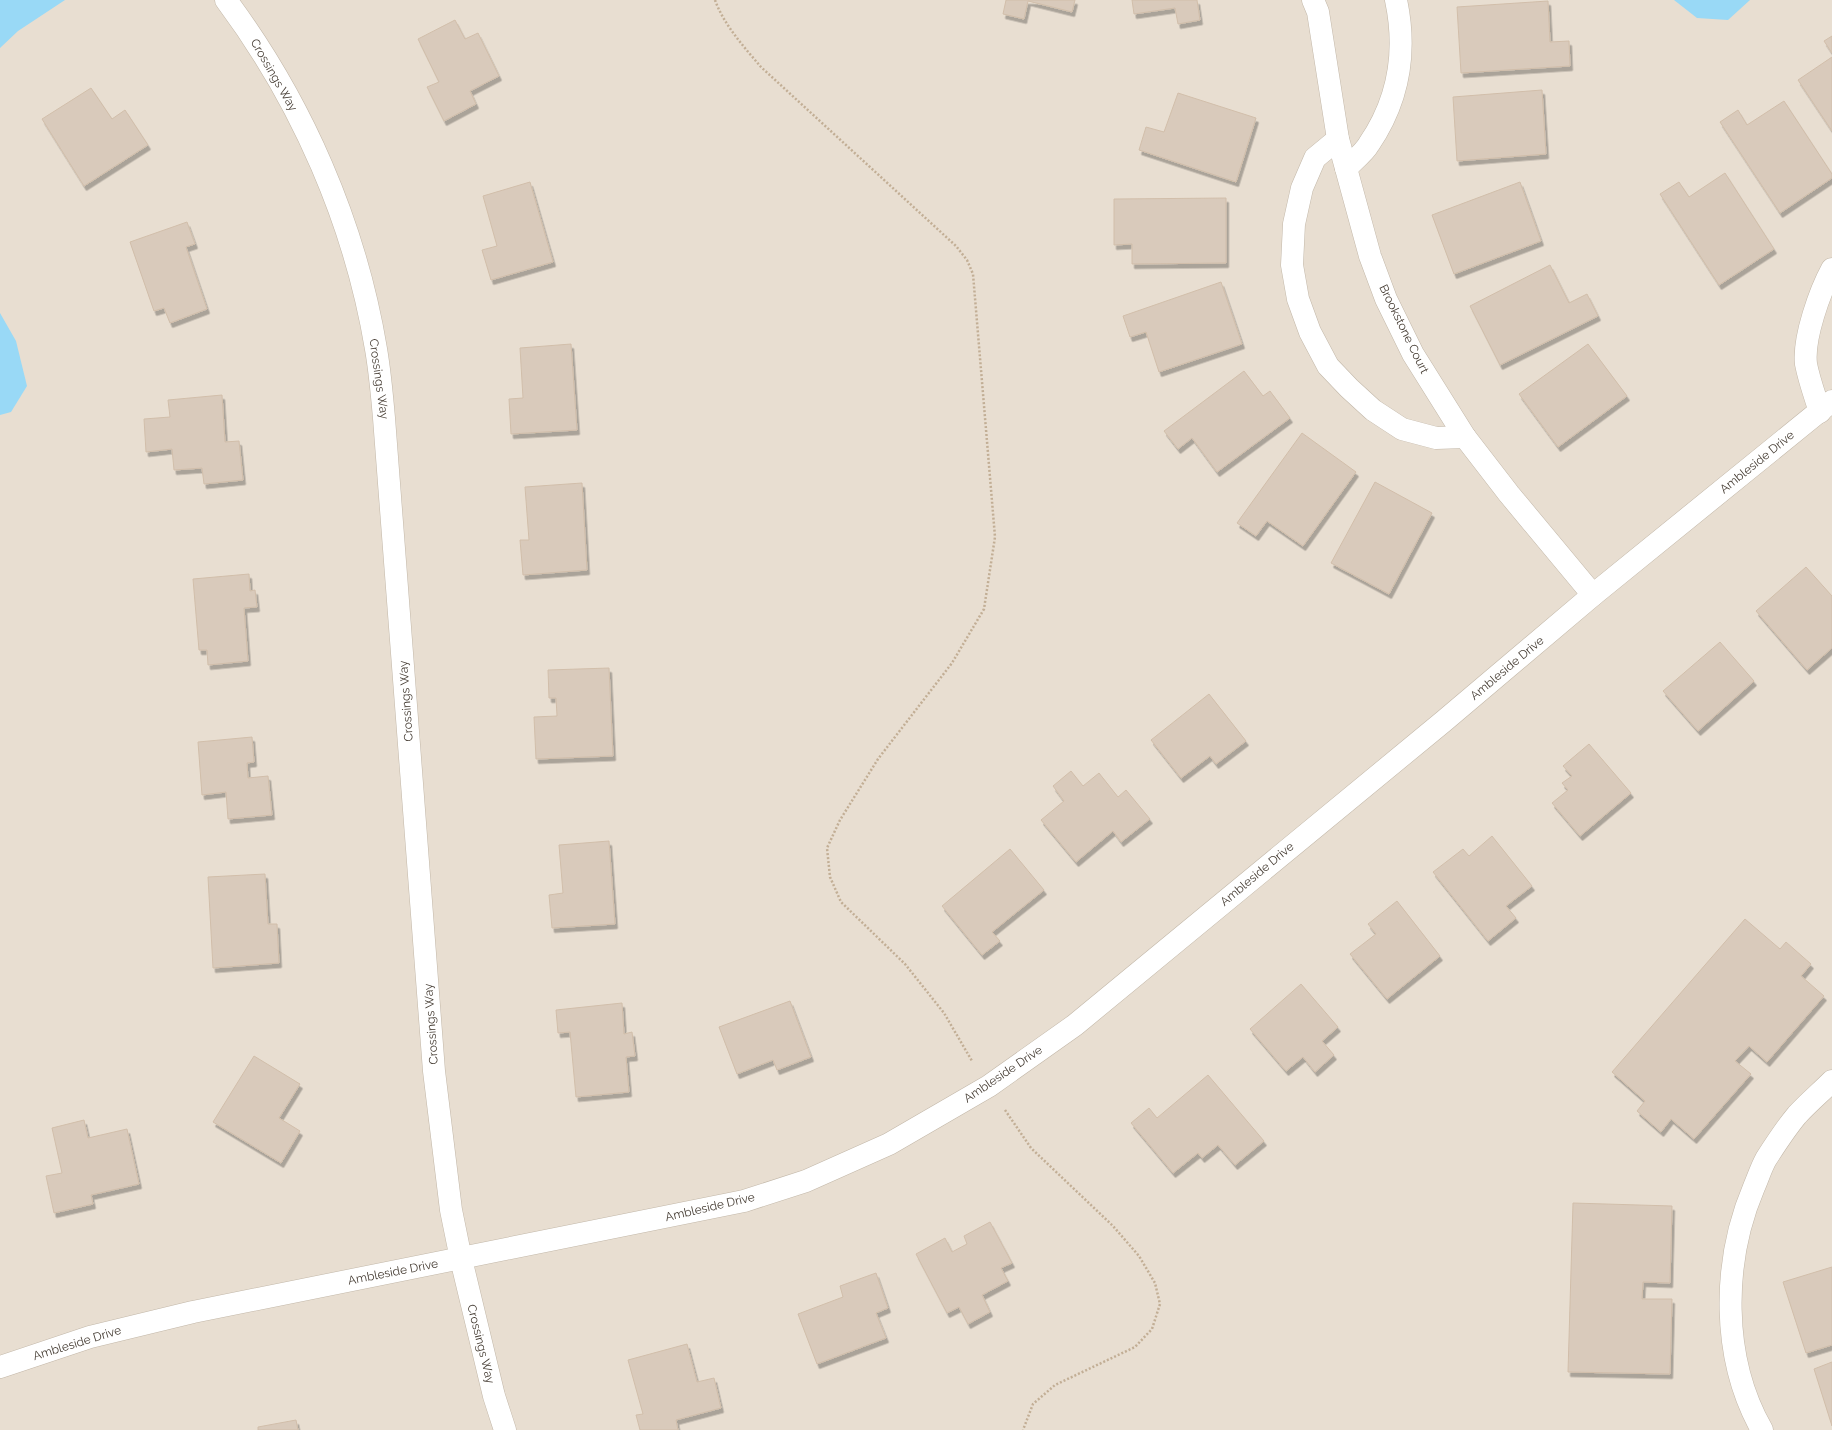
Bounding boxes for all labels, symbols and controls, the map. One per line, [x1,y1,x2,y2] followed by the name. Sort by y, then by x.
[248,36,301,114] street label: Crossings Way
[1376,282,1432,376] street label: Brookstone Court
[366,338,392,421] street label: Crossings Way
[1717,428,1797,496] street label: Ambleside Drive
[1467,633,1547,703] street label: Ambleside Drive
[396,660,416,742] street label: Crossings Way
[1217,839,1297,909] street label: Ambleside Drive
[421,983,441,1065] street label: Crossings Way
[961,1043,1045,1105] street label: Ambleside Drive
[664,1190,756,1224] street label: Ambleside Drive
[347,1256,439,1288] street label: Ambleside Drive
[464,1303,498,1386] street label: Crossings Way
[31,1323,123,1363] street label: Ambleside Drive

